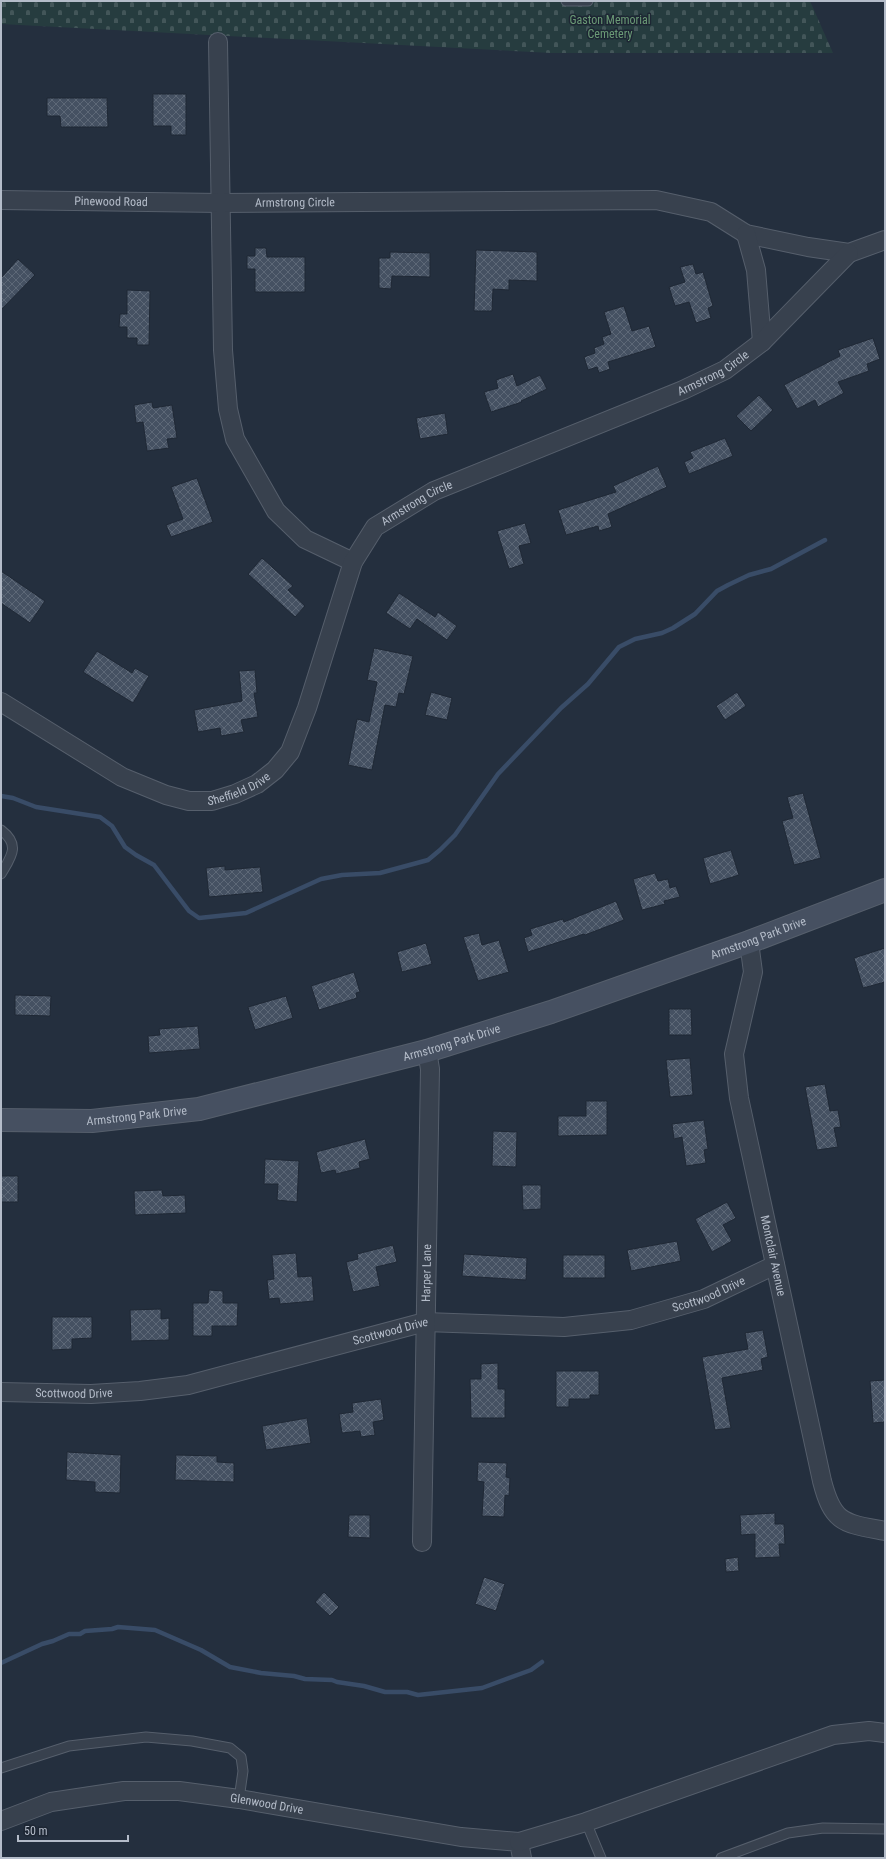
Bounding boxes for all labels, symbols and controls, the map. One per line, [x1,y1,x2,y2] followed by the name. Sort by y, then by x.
[570,13,651,41] park label: Gaston Memorial Cemetery
[74,194,148,209] street label: Pinewood Road
[255,195,335,210] street label: Armstrong Circle
[675,347,752,399] street label: Armstrong Circle
[379,477,455,529] street label: Armstrong Circle
[207,769,273,808] street label: Sheffield Drive
[709,914,808,962] street label: Armstrong Park Drive
[402,1021,502,1064] street label: Armstrong Park Drive
[86,1103,188,1128] street label: Armstrong Park Drive
[758,1214,789,1298] street label: Montclair Avenue
[419,1244,434,1302] street label: Harper Lane
[670,1273,748,1315] street label: Scottwood Drive
[351,1315,429,1348] street label: Scottwood Drive
[35,1386,113,1401] street label: Scottwood Drive
[229,1791,305,1817] street label: Glenwood Drive
[18,1817,128,1843] scale bar
[24,1824,48,1838] text: 50 m

